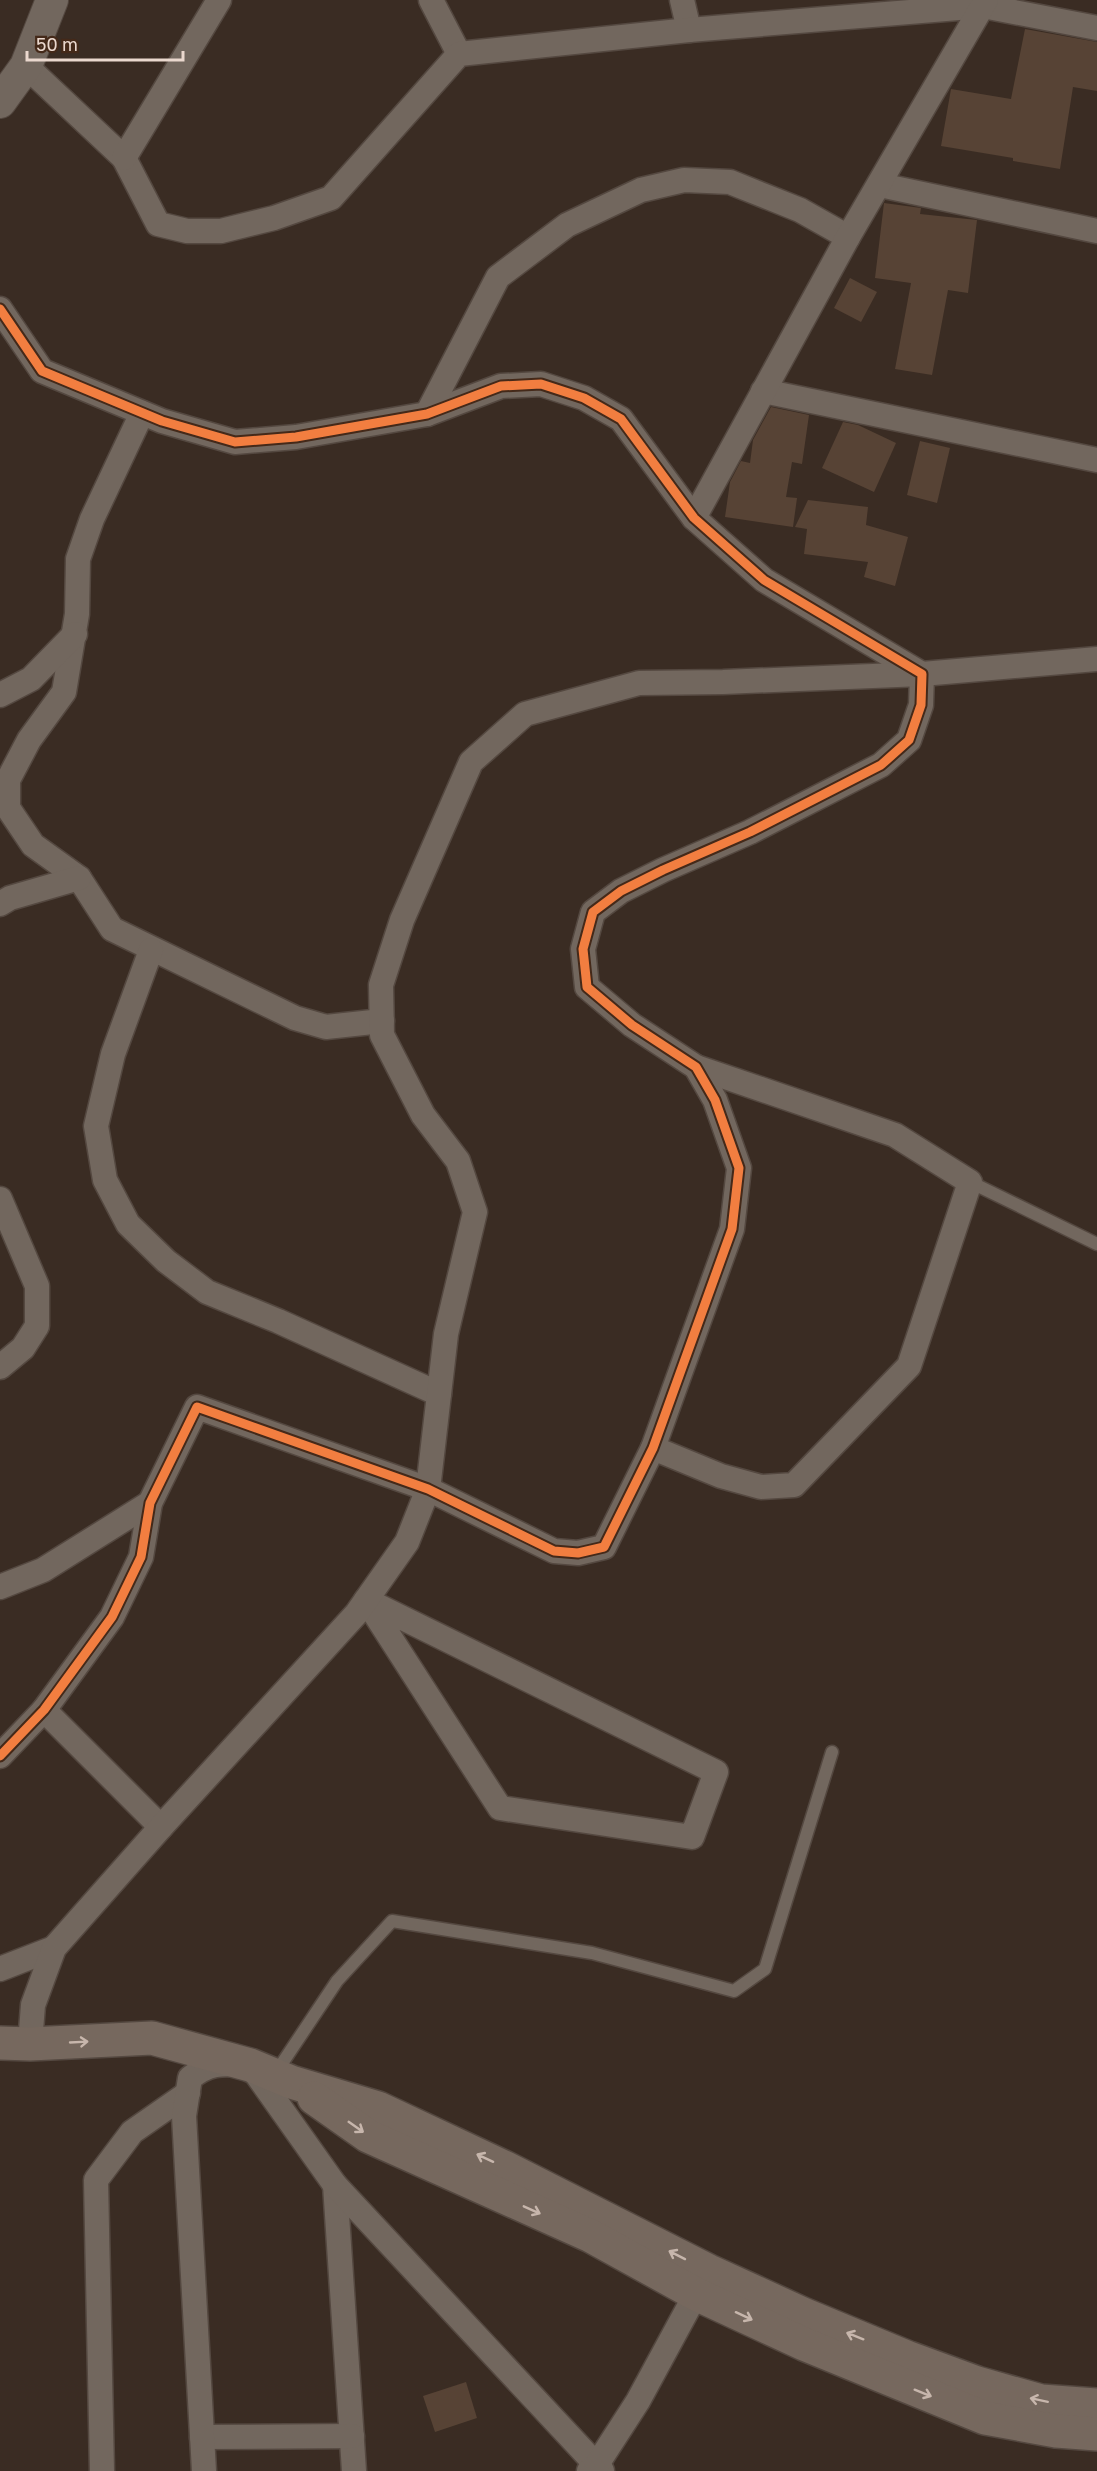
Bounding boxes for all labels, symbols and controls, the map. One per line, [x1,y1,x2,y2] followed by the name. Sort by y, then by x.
[27,24,183,62] scale bar
[36,33,78,55] text: 50 m
[69,2036,89,2047] one-way arrow
[347,2121,363,2133] one-way arrow
[476,2152,494,2164] one-way arrow
[523,2205,541,2216] one-way arrow
[669,2249,687,2260] one-way arrow
[734,2311,752,2323] one-way arrow
[846,2329,865,2340] one-way arrow
[913,2388,932,2399] one-way arrow
[1030,2394,1049,2405] one-way arrow

